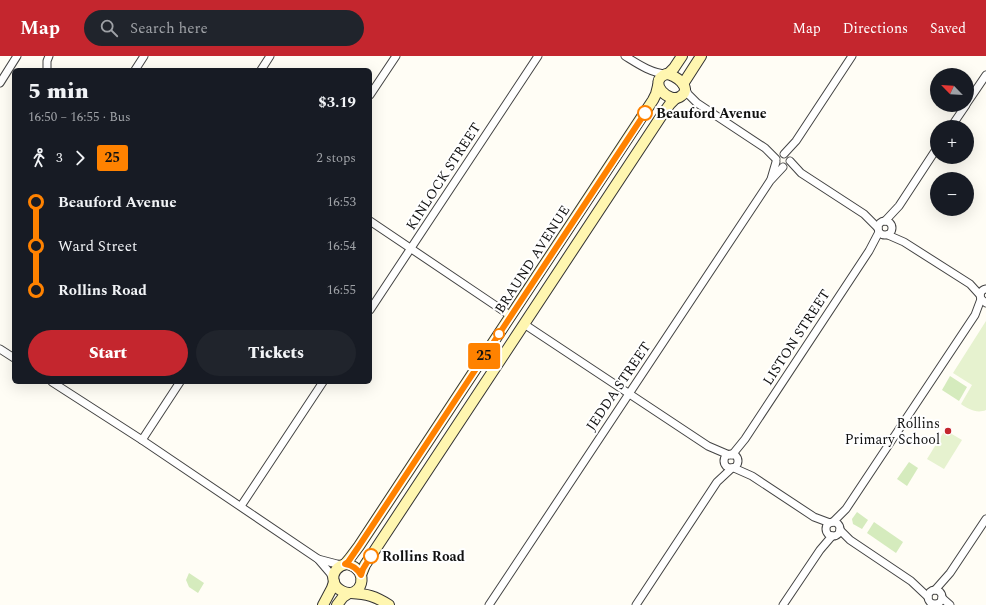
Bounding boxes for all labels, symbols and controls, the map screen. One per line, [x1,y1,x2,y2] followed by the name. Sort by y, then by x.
[84,10,364,46] search box
[20,14,60,43] text: Map
[98,17,120,39] icon: search
[130,17,208,40] text: Search here
[793,18,821,39] text: Map
[843,18,908,39] text: Directions
[930,18,966,39] text: Saved
[930,68,974,112] north arrow
[930,68,974,216] map controls
[28,75,89,108] text: 5 min
[318,91,356,114] text: $3.19
[656,103,767,124] place label: Beauford Avenue
[637,105,653,121] marker: Beauford Avenue
[28,107,131,127] text: 16:50 – 16:55 · Bus
[401,118,486,234] street label: KINLOCK STREET
[930,120,974,164] button: +
[28,147,50,169] icon: walk
[69,147,91,169] icon: forward
[105,147,120,168] text: 25
[56,148,63,168] text: 3
[316,148,356,168] text: 2 stops
[930,172,974,216] button: −
[58,191,177,214] text: Beauford Avenue
[327,192,356,212] text: 16:53
[489,201,575,318] street label: BRAUND AVENUE
[58,235,137,258] text: Ward Street
[327,236,356,256] text: 16:54
[58,279,147,302] text: Rollins Road
[327,280,356,300] text: 16:55
[757,285,835,389] street label: LISTON STREET
[493,328,505,340] unlabelled marker
[28,330,188,376] button: Start
[196,330,356,376] button: Tickets
[581,337,656,435] street label: JEDDA STREET
[466,343,502,369] line badge: 25
[476,345,492,366] text: 25
[845,413,940,450] place label: Rollins Primary School
[943,426,953,436] marker: Rollins Primary School
[382,546,465,567] place label: Rollins Road
[363,548,379,564] marker: Rollins Road

